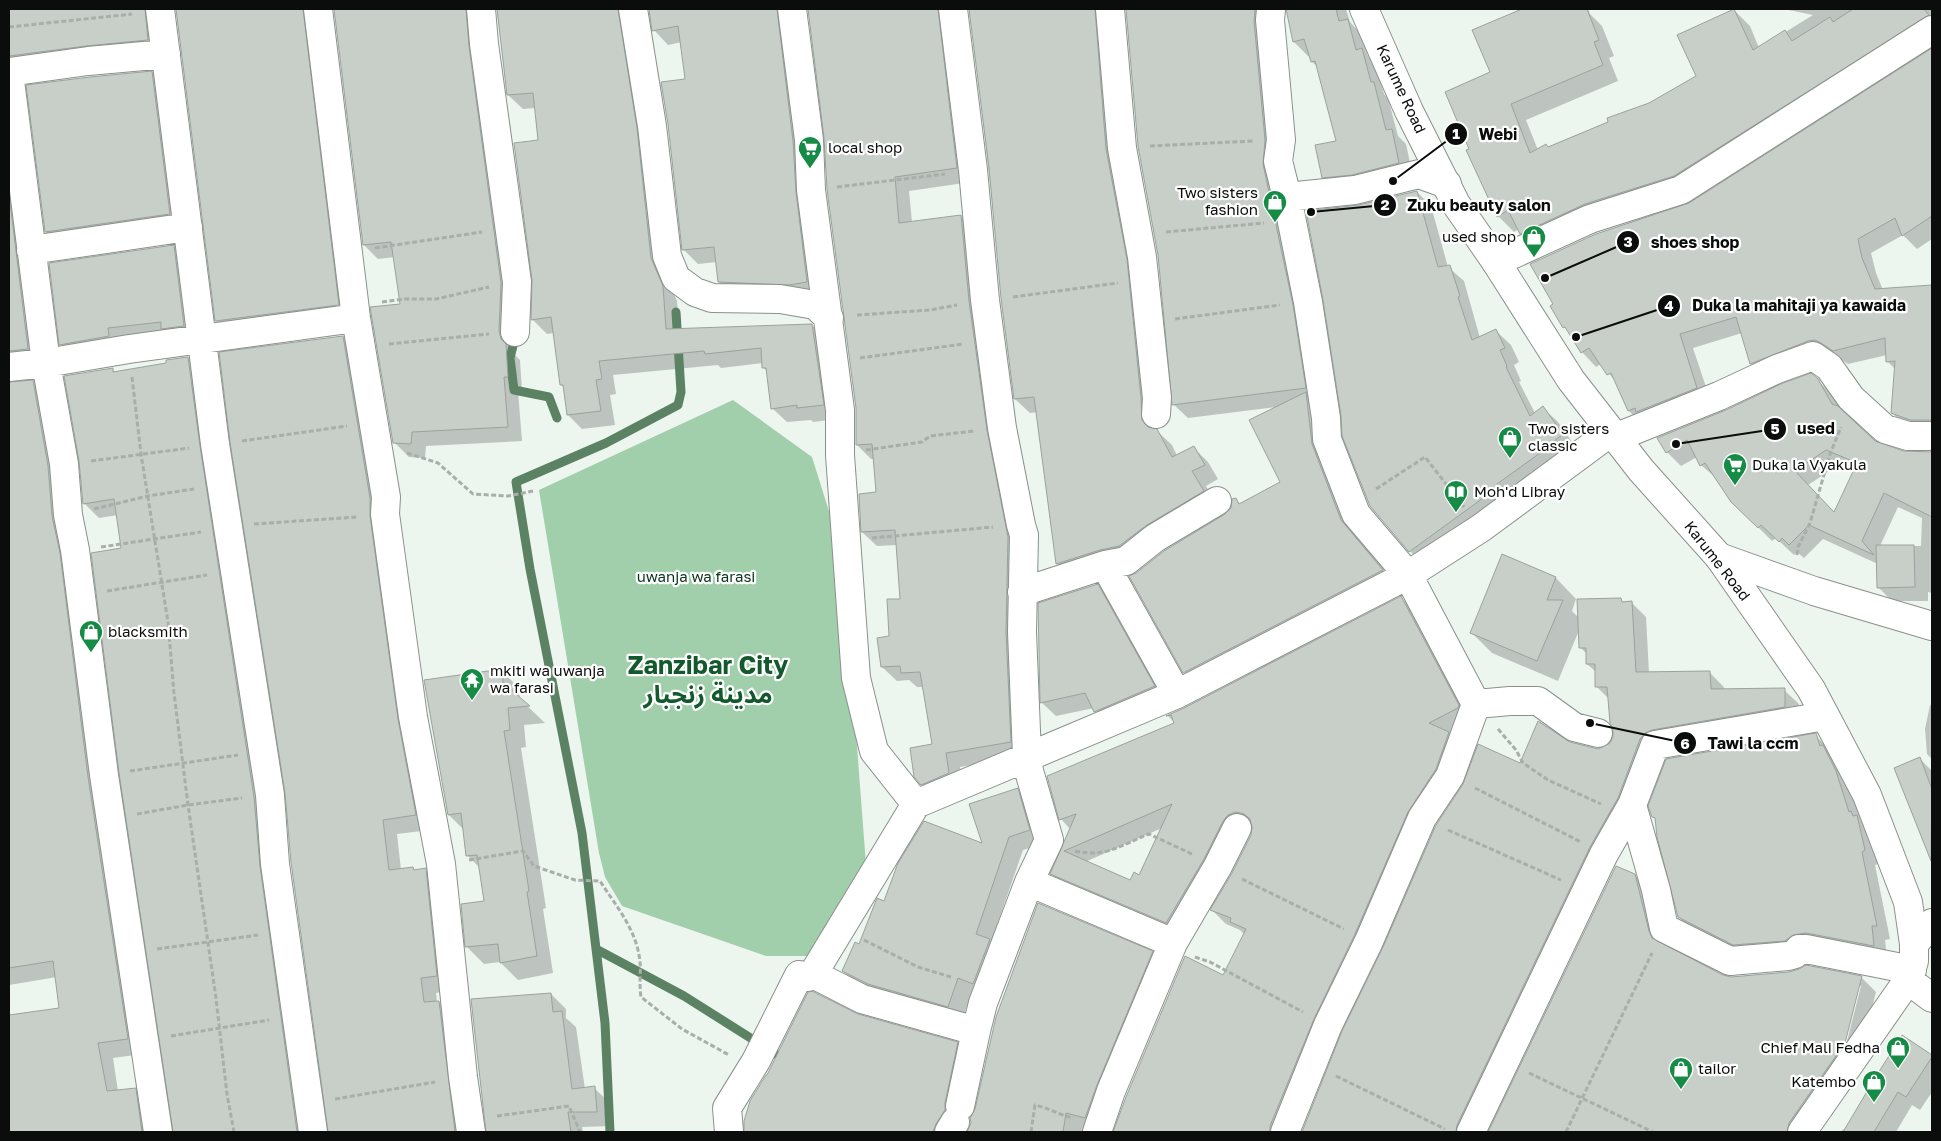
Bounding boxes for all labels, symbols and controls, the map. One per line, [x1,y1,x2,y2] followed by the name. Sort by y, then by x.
[1373,41,1430,136] street label: Karume Road
[1444,119,1528,150] callout: Webi
[1452,124,1460,142] text: 1
[1479,124,1517,144] text: Webi
[797,135,823,169] supermarket icon: local shop
[828,138,902,156] place label: local shop
[1177,183,1258,218] place label: Two sisters fashion
[1262,189,1288,223] shop icon: Two sisters fashion
[1372,190,1560,221] callout: Zuku beauty salon
[1380,195,1390,213] text: 2
[1407,195,1551,215] text: Zuku beauty salon
[1521,224,1547,258] shop icon: used shop
[1442,227,1516,245] place label: used shop
[1615,227,1749,258] callout: shoes shop
[1623,232,1633,250] text: 3
[1651,232,1740,252] text: shoes shop
[1657,290,1916,321] callout: Duka la mahitaji ya kawaida
[1692,295,1906,315] text: Duka la mahitaji ya kawaida
[1664,296,1674,314] text: 4
[1762,413,1845,444] callout: used
[1797,418,1835,438] text: used
[1528,419,1609,454] place label: Two sisters classic
[1770,419,1780,437] text: 5
[1497,425,1523,459] shop icon: Two sisters classic
[1722,452,1748,486] supermarket icon: Duka la Vyakula
[1752,455,1866,473] place label: Duka la Vyakula
[1443,479,1469,513] library icon: Moh'd Libray
[1474,482,1566,500] place label: Moh'd Libray
[1681,517,1754,604] street label: Karume Road
[637,567,755,585] park label: uwanja wa farasi
[78,619,104,653] shop icon: blacksmith
[108,622,188,640] place label: blacksmith
[628,649,788,709] district label: Zanzibar City مدينة زنجبار
[490,661,605,696] place label: mkiti wa uwanja wa farasi
[459,667,485,701] temple icon: mkiti wa uwanja wa farasi
[1673,728,1809,759] callout: Tawi la ccm
[1708,733,1798,753] text: Tawi la ccm
[1680,734,1690,752] text: 6
[1885,1035,1911,1069] shop icon: Chief Mali Fedha
[1760,1038,1880,1056] place label: Chief Mali Fedha
[1668,1056,1694,1090] shop icon: tailor
[1698,1059,1736,1077] place label: tailor
[1861,1069,1887,1103] shop icon: Katembo
[1791,1072,1856,1090] place label: Katembo

